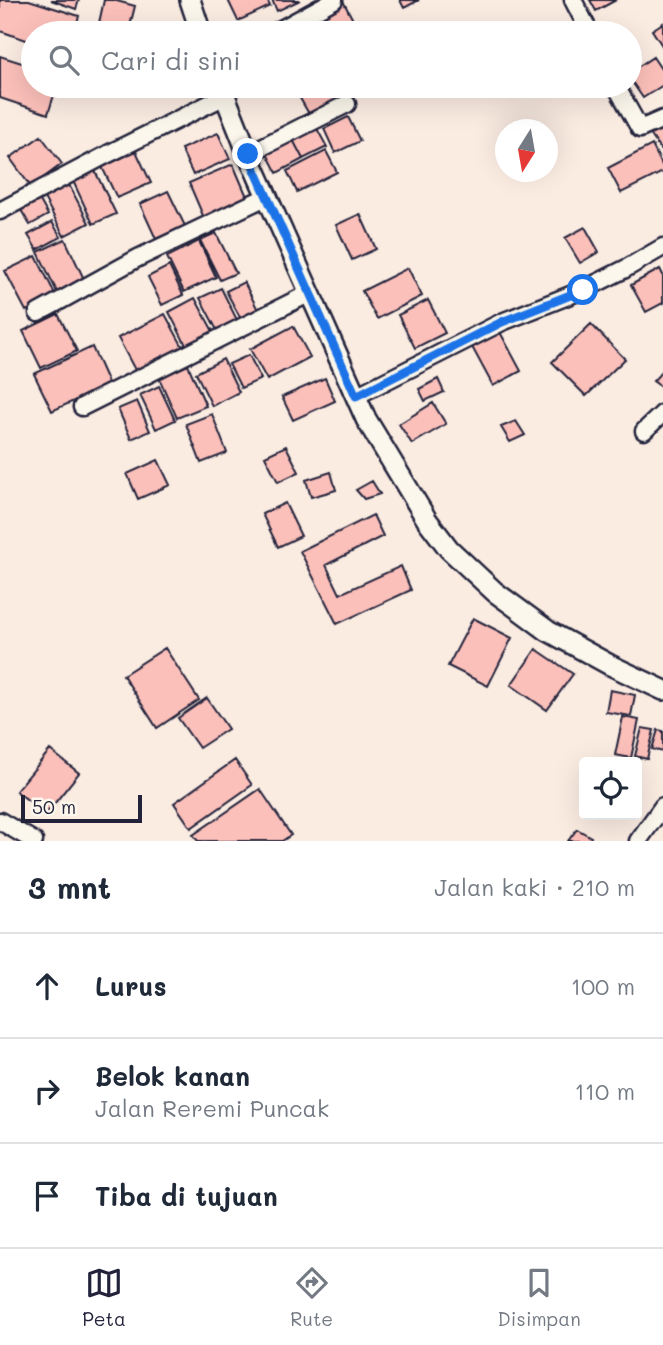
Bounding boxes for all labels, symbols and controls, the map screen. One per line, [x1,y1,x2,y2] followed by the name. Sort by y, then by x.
[21,21,642,98] search box
[45,41,83,79] icon: search
[101,43,241,77] text: Cari di sini
[495,119,558,182] north arrow
[232,138,263,169] route end
[567,274,598,305] route start
[579,757,642,820] map controls
[579,757,642,820] button: locate
[21,792,142,824] scale bar
[32,794,76,819] text: 50 m
[28,867,111,907] text: 3 mnt
[434,872,635,902] text: Jalan kaki · 210 m
[28,967,66,1005] icon: ahead
[95,969,167,1003] text: Lurus
[571,971,635,1001] text: 100 m
[95,1059,250,1093] text: Belok kanan
[28,1072,66,1110] icon: right
[575,1076,635,1106] text: 110 m
[95,1093,329,1123] text: Jalan Reremi Puncak
[28,1177,66,1215] icon: arrive
[95,1179,278,1213] text: Tiba di tujuan
[82,1264,126,1331] tab: Peta
[290,1264,333,1331] tab: Rute
[498,1264,581,1331] tab: Disimpan

